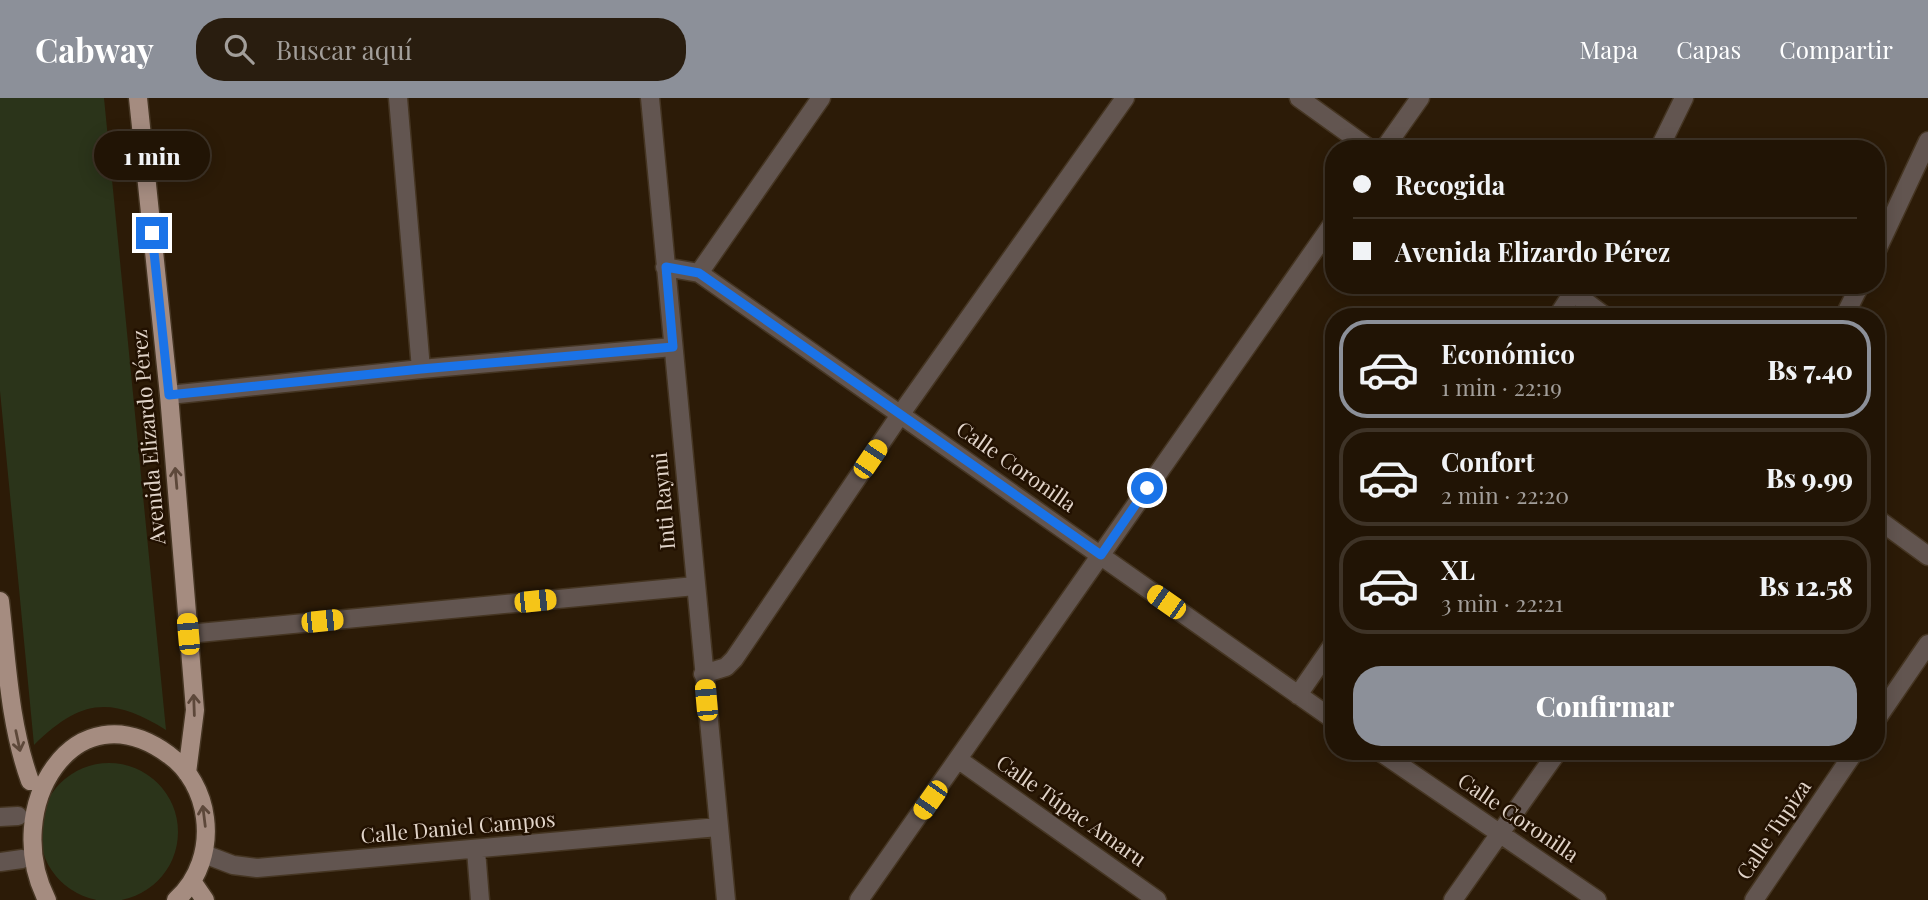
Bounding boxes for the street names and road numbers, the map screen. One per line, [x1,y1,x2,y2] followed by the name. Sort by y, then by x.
[124,328,170,547] street label: Avenida Elizardo Pérez
[952,414,1083,517] street label: Calle Coronilla
[644,451,680,551] street label: Inti Raymi
[992,747,1153,872] street label: Calle Túpac Amaru
[1453,766,1585,867] street label: Calle Coronilla
[1729,773,1816,884] street label: Calle Tupiza
[359,804,556,848] street label: Calle Daniel Campos

